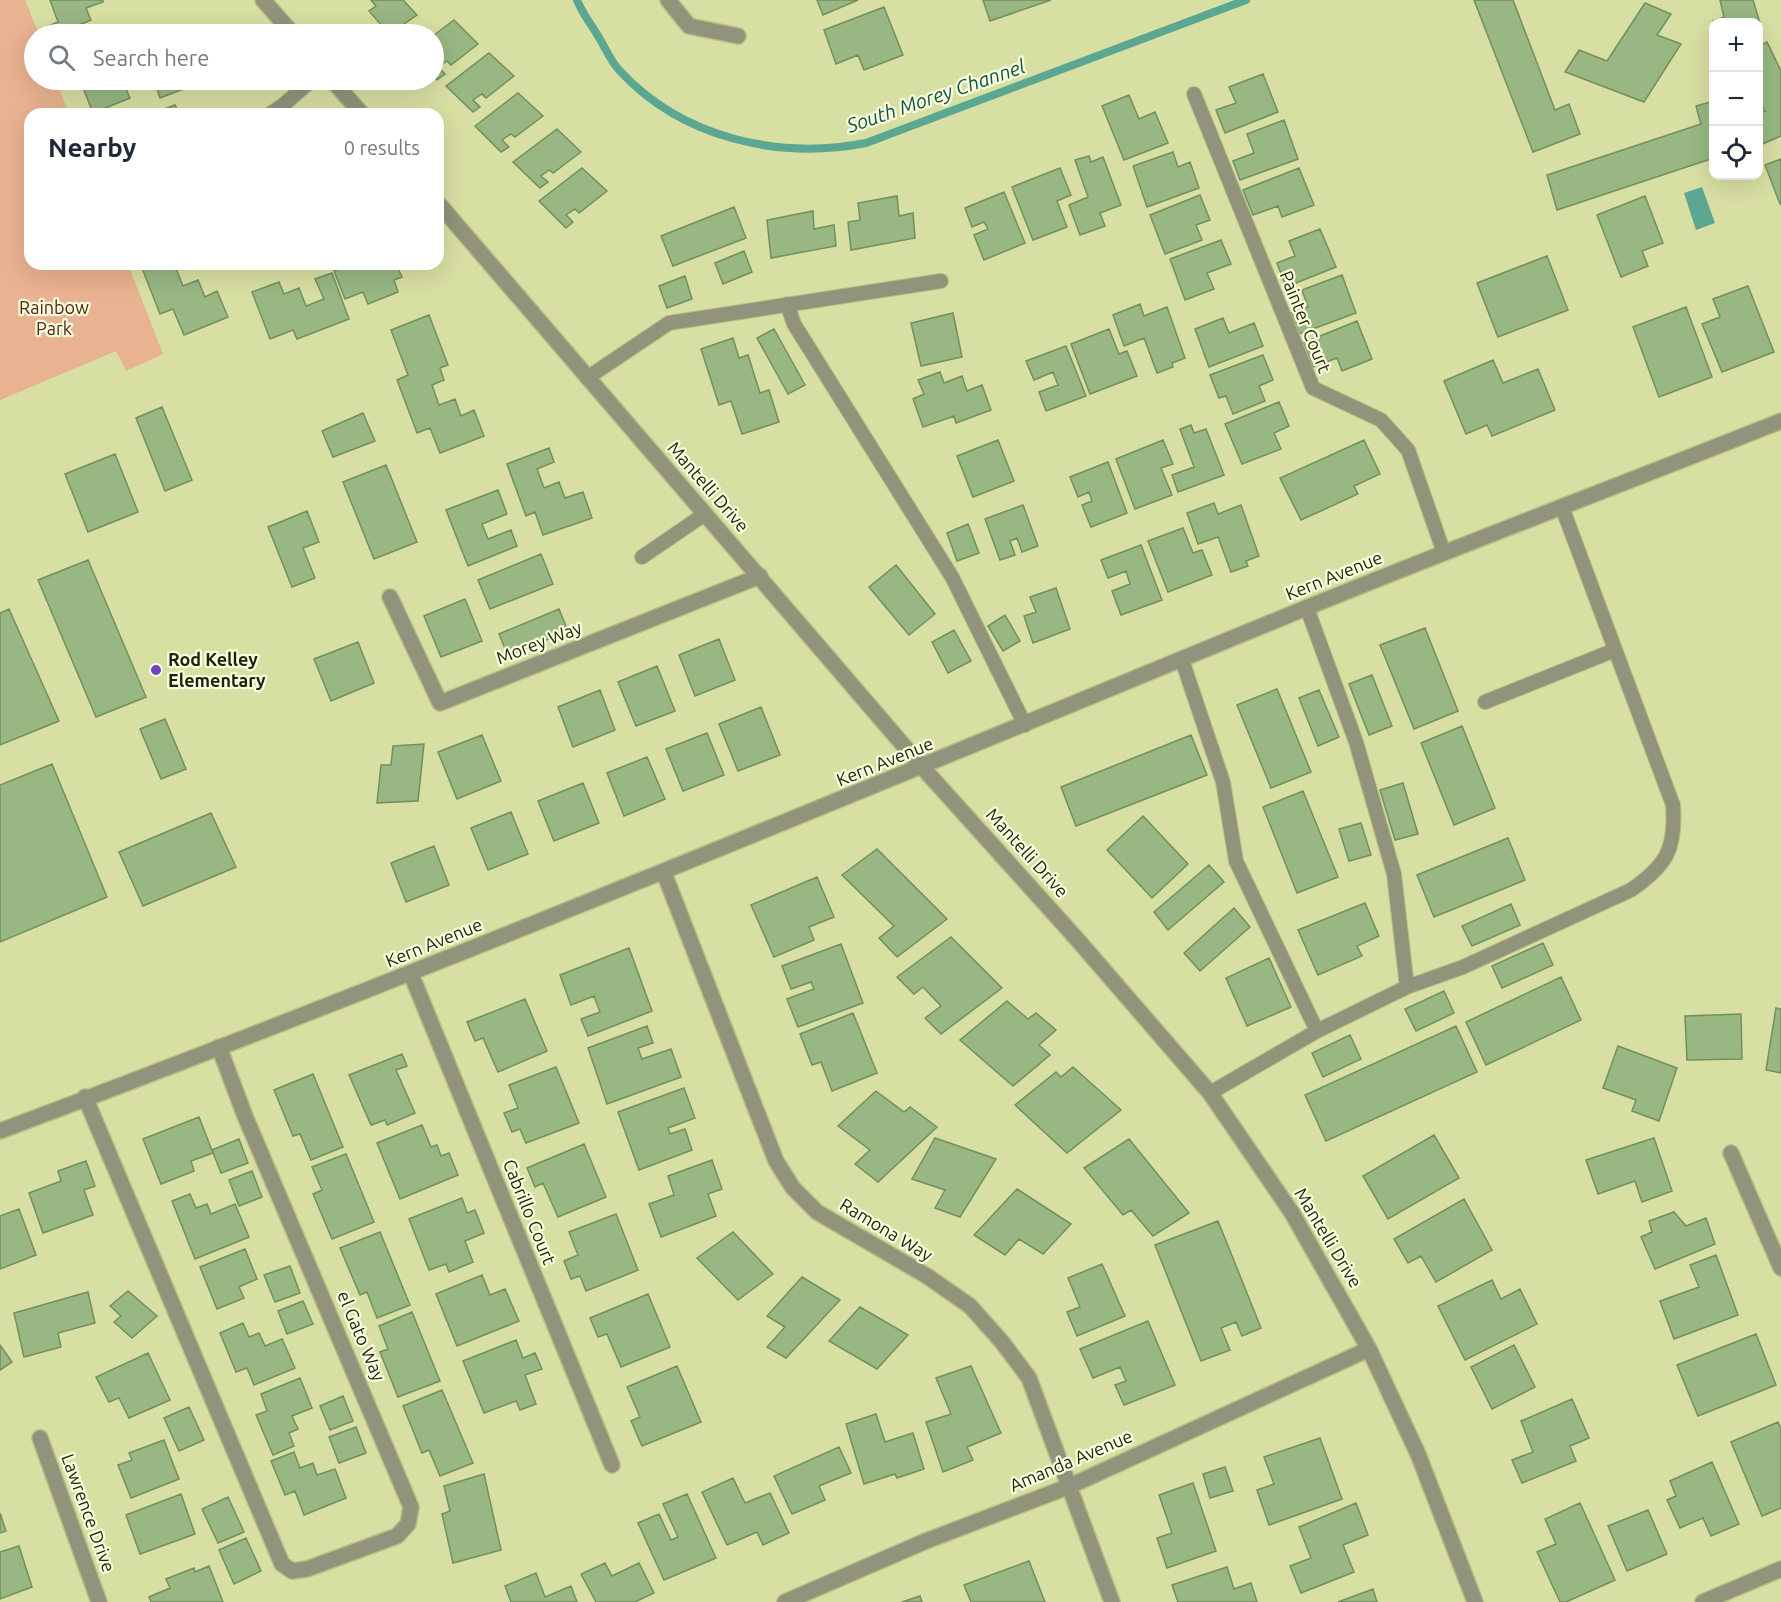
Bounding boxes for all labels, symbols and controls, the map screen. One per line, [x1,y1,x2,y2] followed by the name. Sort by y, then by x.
[1709,18,1763,180] map controls
[1709,18,1763,72] button: +
[24,24,444,90] search box
[45,41,78,74] icon: search
[93,45,209,70] text: Search here
[843,54,1028,137] water label: South Morey Channel
[1709,72,1763,126] button: −
[1709,126,1763,180] button: locate
[48,133,136,162] text: Nearby
[344,136,420,159] text: 0 results
[1276,268,1335,376] street label: Painter Court
[19,297,89,338] park label: Rainbow Park
[664,437,753,535] street label: Mantelli Drive
[1282,547,1385,604] street label: Kern Avenue
[493,617,584,668] street label: Morey Way
[168,649,266,690] place label: Rod Kelley Elementary
[149,663,163,677] marker: Rod Kelley Elementary
[833,733,936,790] street label: Kern Avenue
[983,804,1073,901] street label: Mantelli Drive
[382,914,485,971] street label: Kern Avenue
[500,1156,560,1267] street label: Cabrillo Court
[1291,1184,1366,1291] street label: Mantelli Drive
[837,1194,937,1265] street label: Ramona Way
[334,1288,390,1384] street label: el Gato Way
[1006,1425,1135,1495] street label: Amanda Avenue
[58,1451,120,1574] street label: Lawrence Drive

